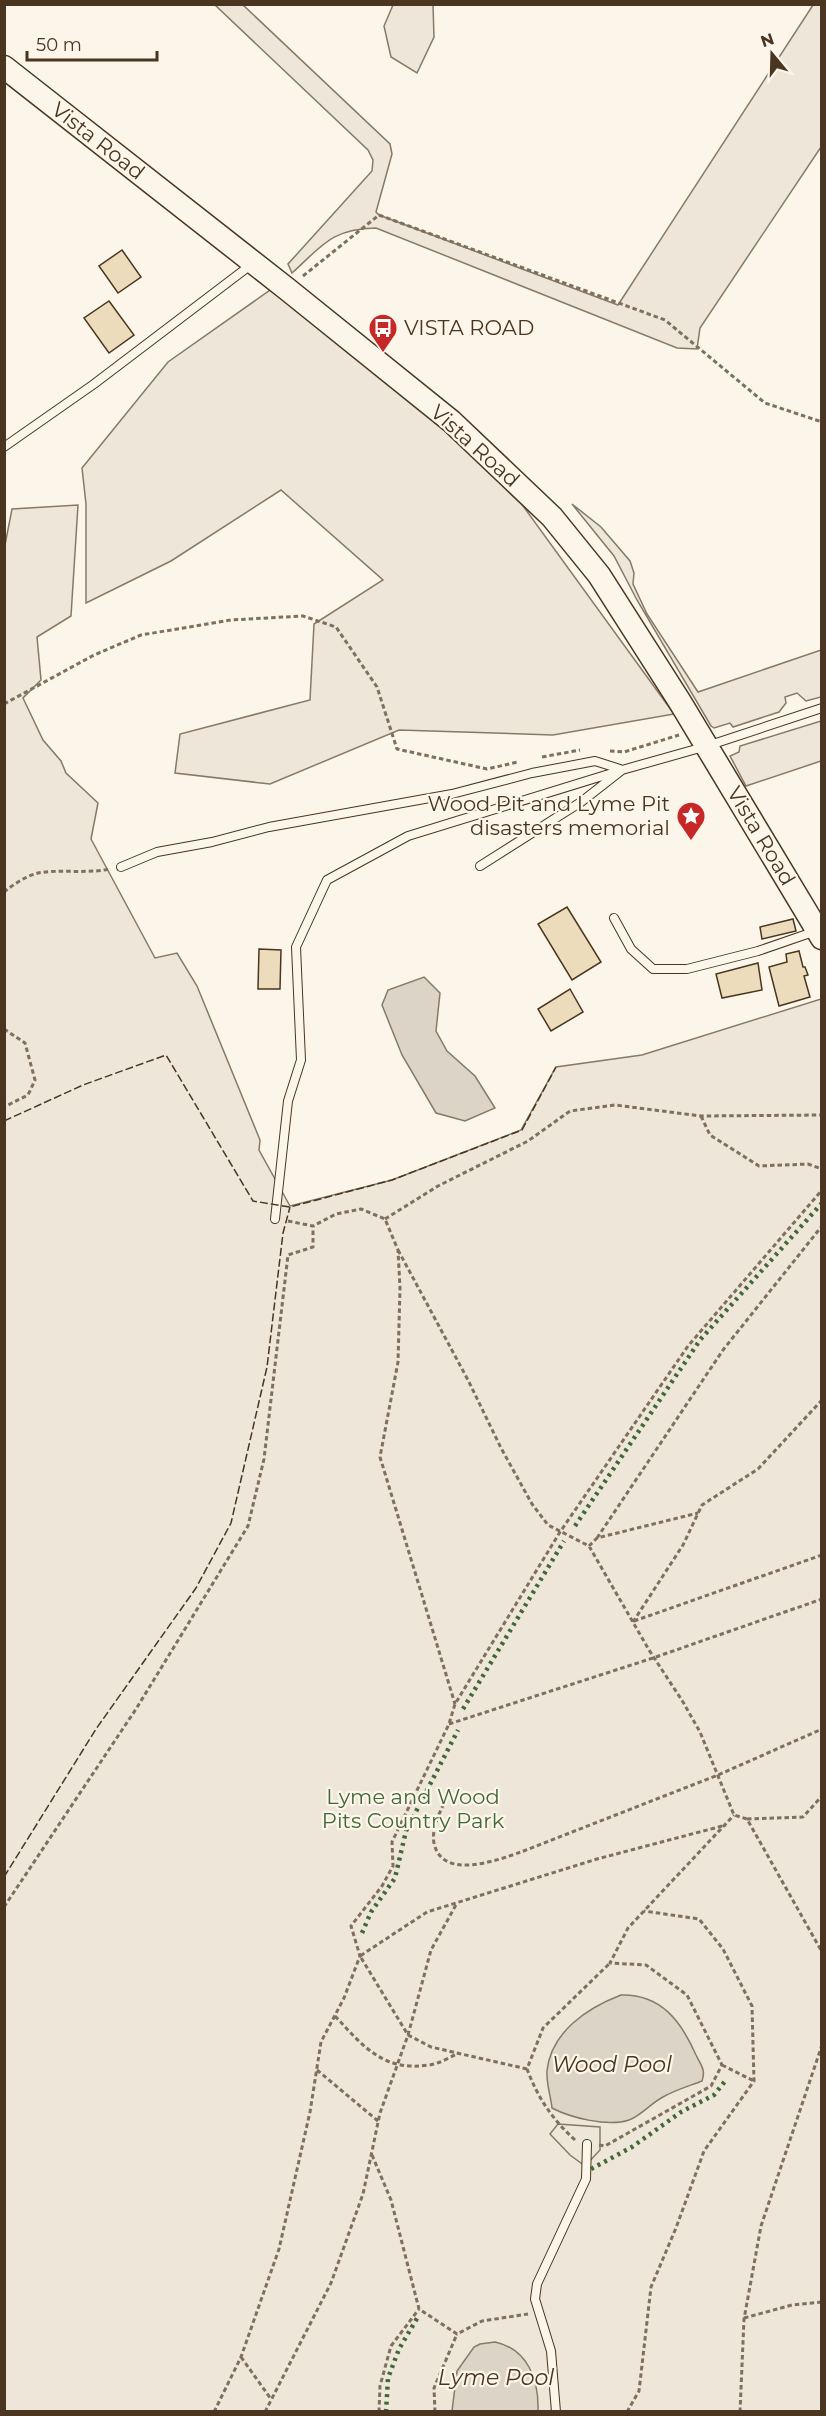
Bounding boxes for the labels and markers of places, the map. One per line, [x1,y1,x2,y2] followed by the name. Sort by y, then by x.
[367,312,399,354] bus stop icon: VISTA ROAD
[404,315,534,340] place label: VISTA ROAD
[428,791,670,840] place label: Wood Pit and Lyme Pit disasters memorial
[675,800,707,842] place icon: Wood Pit and Lyme Pit disasters memorial

